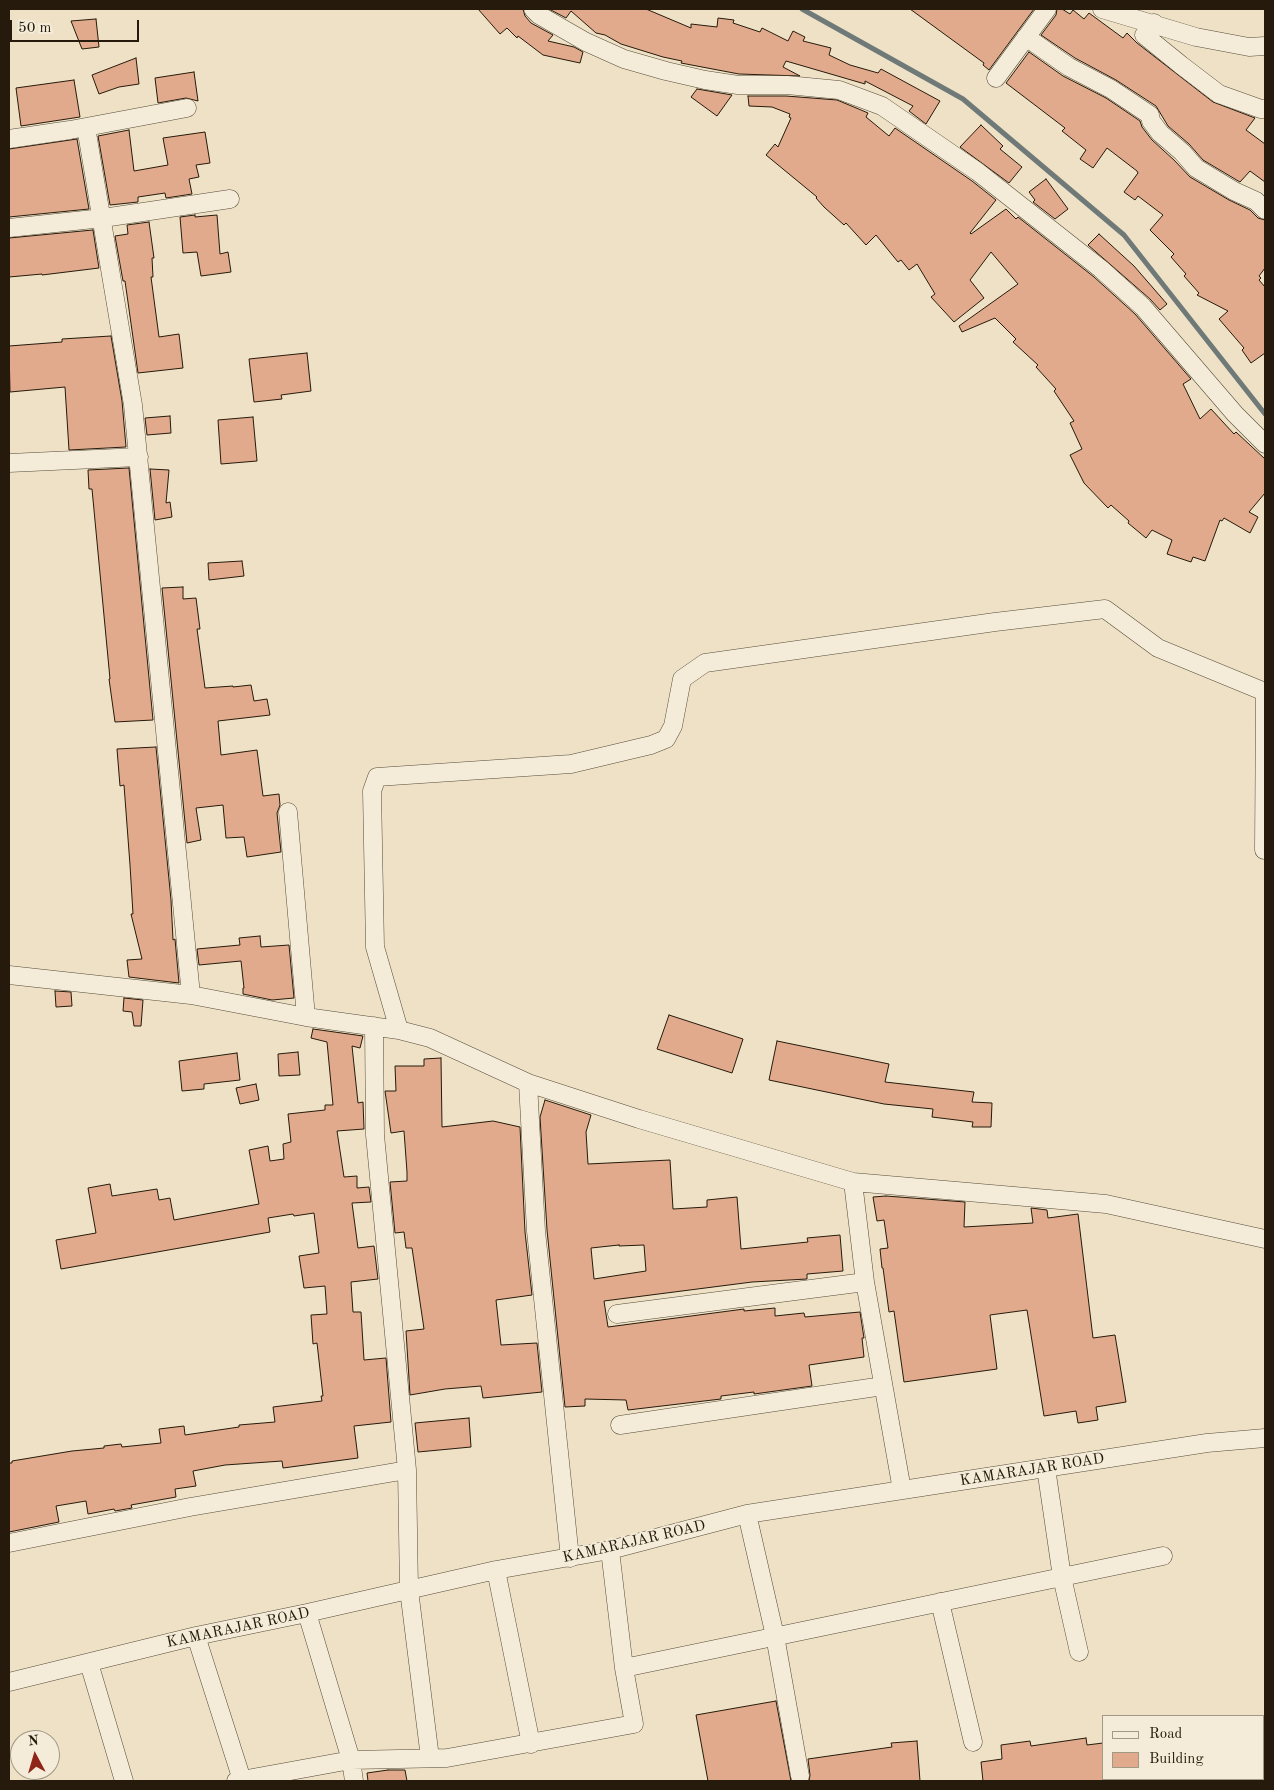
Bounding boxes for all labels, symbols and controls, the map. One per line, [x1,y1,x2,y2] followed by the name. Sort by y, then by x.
[12,10,141,42] scale bar
[18,21,52,36] text: 50 m
[958,1450,1106,1490] street label: KAMARAJAR ROAD
[561,1517,707,1567] street label: KAMARAJAR ROAD
[165,1604,311,1652] street label: KAMARAJAR ROAD
[1102,1715,1264,1780] legend
[1149,1727,1182,1742] text: Road
[10,1730,60,1780] north arrow
[27,1734,40,1749] text: N
[1149,1752,1204,1767] text: Building

